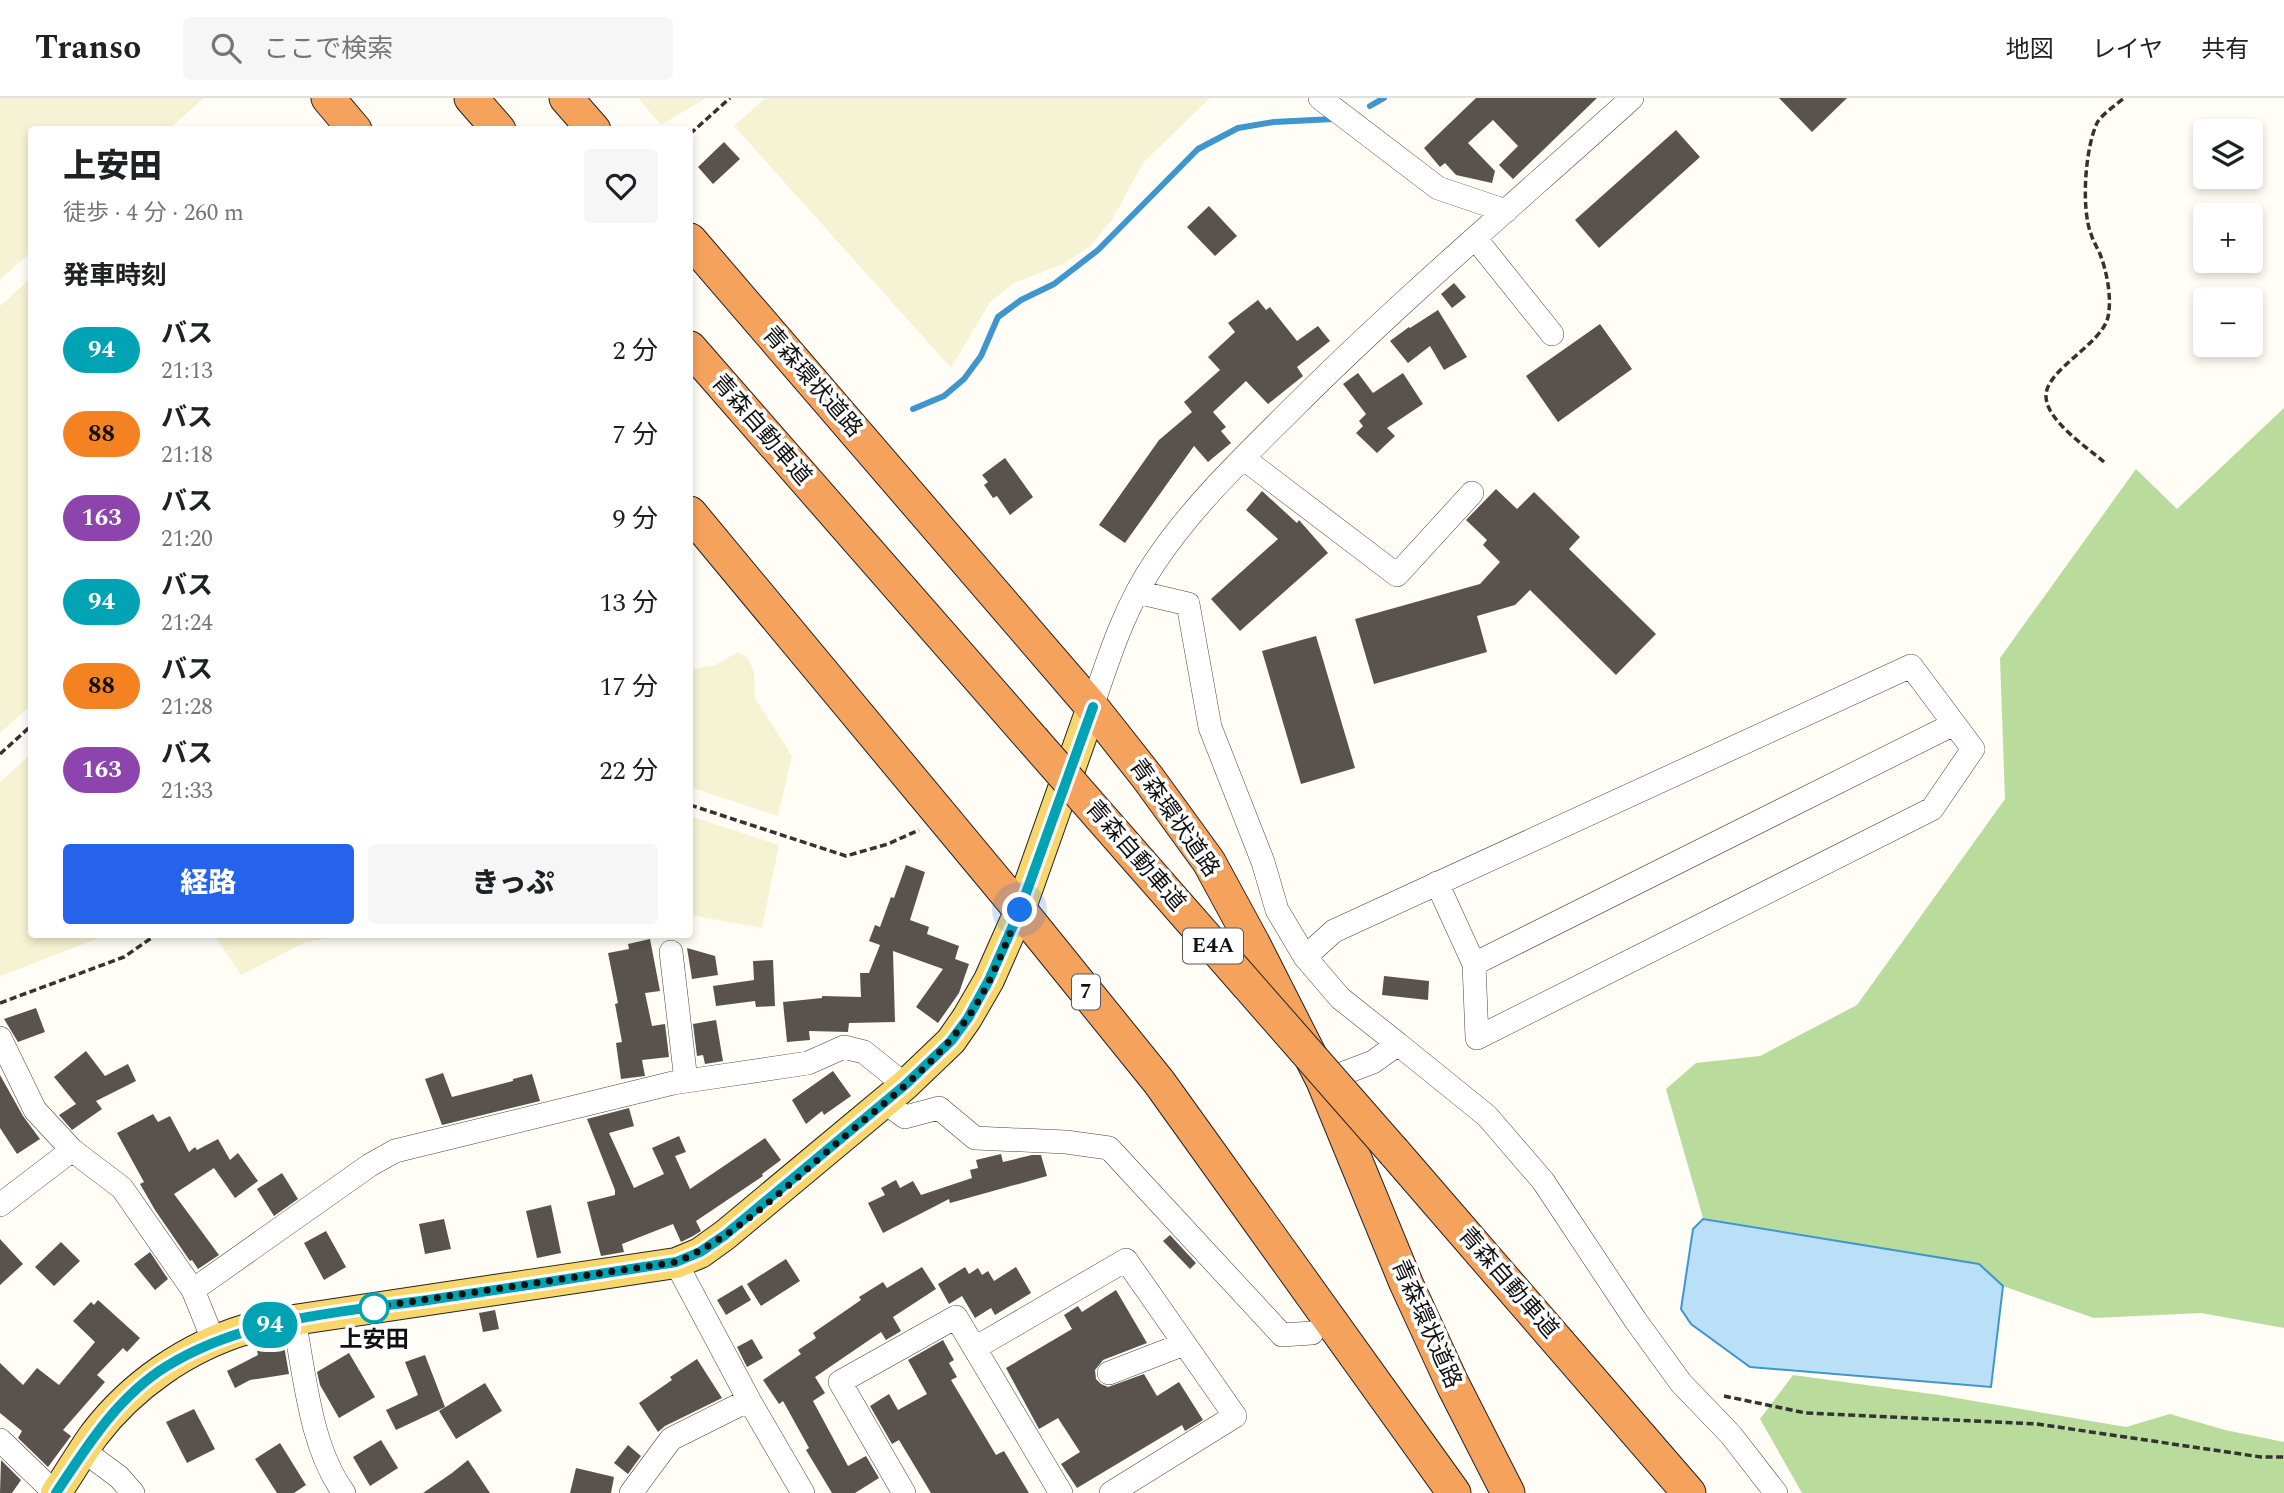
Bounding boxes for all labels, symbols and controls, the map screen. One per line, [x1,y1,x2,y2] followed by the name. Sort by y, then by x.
[183,17,673,80] search box
[35,23,141,73] text: Transo
[207,29,245,67] icon: search
[263,29,393,69] text: ここで検索
[2006,32,2054,68] text: 地図
[2092,32,2163,68] text: レイヤ
[2201,32,2249,68] text: 共有
[2193,119,2263,357] map controls
[2193,119,2263,189] button: layers
[63,142,162,192] text: 上安田
[584,149,658,223] button: heart
[63,196,244,231] text: 徒歩 · 4 分 · 260 m
[2193,203,2263,273] button: +
[63,256,167,296] text: 発車時刻
[2193,287,2263,357] button: −
[161,314,213,354] text: バス
[754,318,870,446] street label: 青森環状道路
[612,331,658,371] text: 2 分
[88,332,115,368] text: 94
[161,354,213,389] text: 21:13
[703,366,819,494] street label: 青森自動車道
[161,398,213,438] text: バス
[612,415,658,455] text: 7 分
[88,416,115,452] text: 88
[161,438,213,473] text: 21:18
[161,482,213,522] text: バス
[612,499,658,539] text: 9 分
[81,500,122,536] text: 163
[161,522,213,557] text: 21:20
[161,566,213,606] text: バス
[599,583,658,623] text: 13 分
[88,584,115,620] text: 94
[161,606,213,641] text: 21:24
[161,650,213,690] text: バス
[599,667,658,707] text: 17 分
[88,668,115,704] text: 88
[161,690,213,725] text: 21:28
[161,734,213,774] text: バス
[599,751,658,791] text: 22 分
[1120,751,1228,885] street label: 青森環状道路
[81,752,122,788] text: 163
[161,774,213,809] text: 21:33
[1077,792,1193,920] street label: 青森自動車道
[63,844,354,924] button: 経路
[368,844,658,924] button: きっぷ
[1002,892,1037,927] your location
[1183,928,1243,964] road number: E4A
[1072,974,1100,1010] road number: 7
[1450,1219,1566,1347] street label: 青森自動車道
[1382,1254,1470,1394] street label: 青森環状道路
[359,1293,389,1323] marker: 上安田
[238,1302,302,1348] line badge: 94
[257,1307,283,1343] text: 94
[340,1323,409,1358] place label: 上安田

